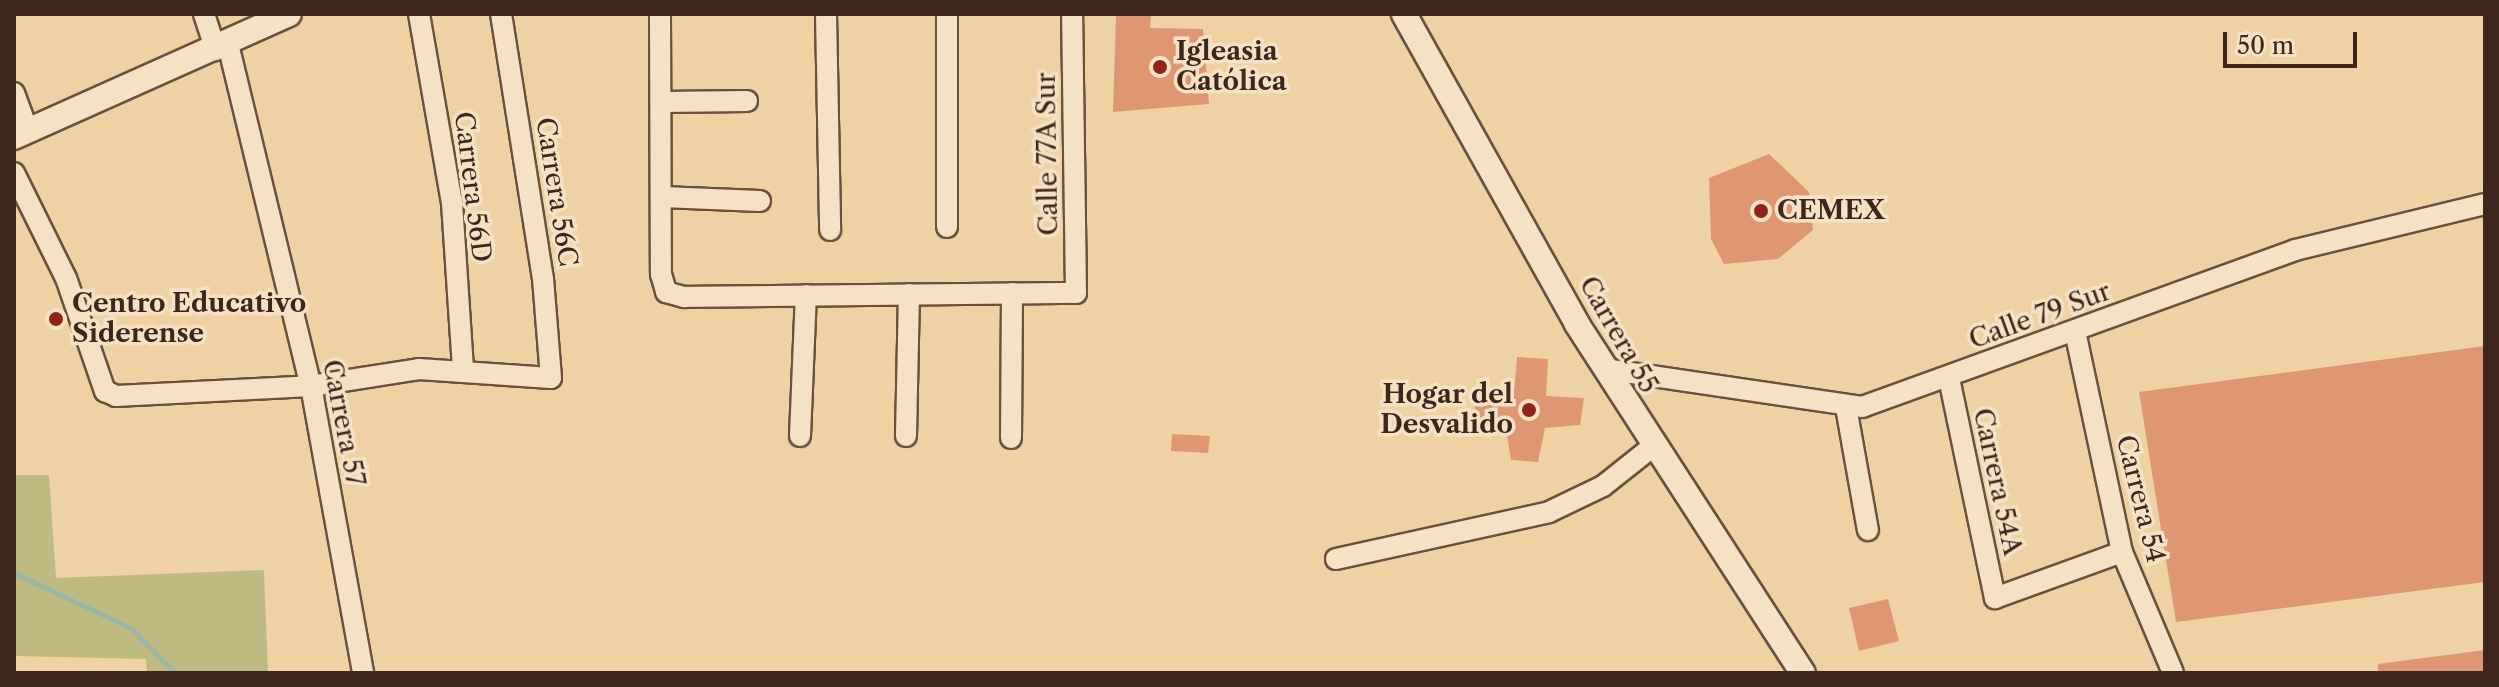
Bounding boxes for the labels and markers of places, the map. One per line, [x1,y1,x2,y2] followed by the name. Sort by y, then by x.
[1176,36,1287,98] place label: Igleasia Católica
[1151,58,1169,76] marker: Igleasia Católica
[1777,195,1885,227] place label: CEMEX
[1752,202,1770,220] marker: CEMEX
[72,288,306,350] place label: Centro Educativo Siderense
[47,310,65,328] marker: Centro Educativo Siderense
[1380,379,1513,440] place label: Hogar del Desvalido
[1520,401,1538,419] marker: Hogar del Desvalido

